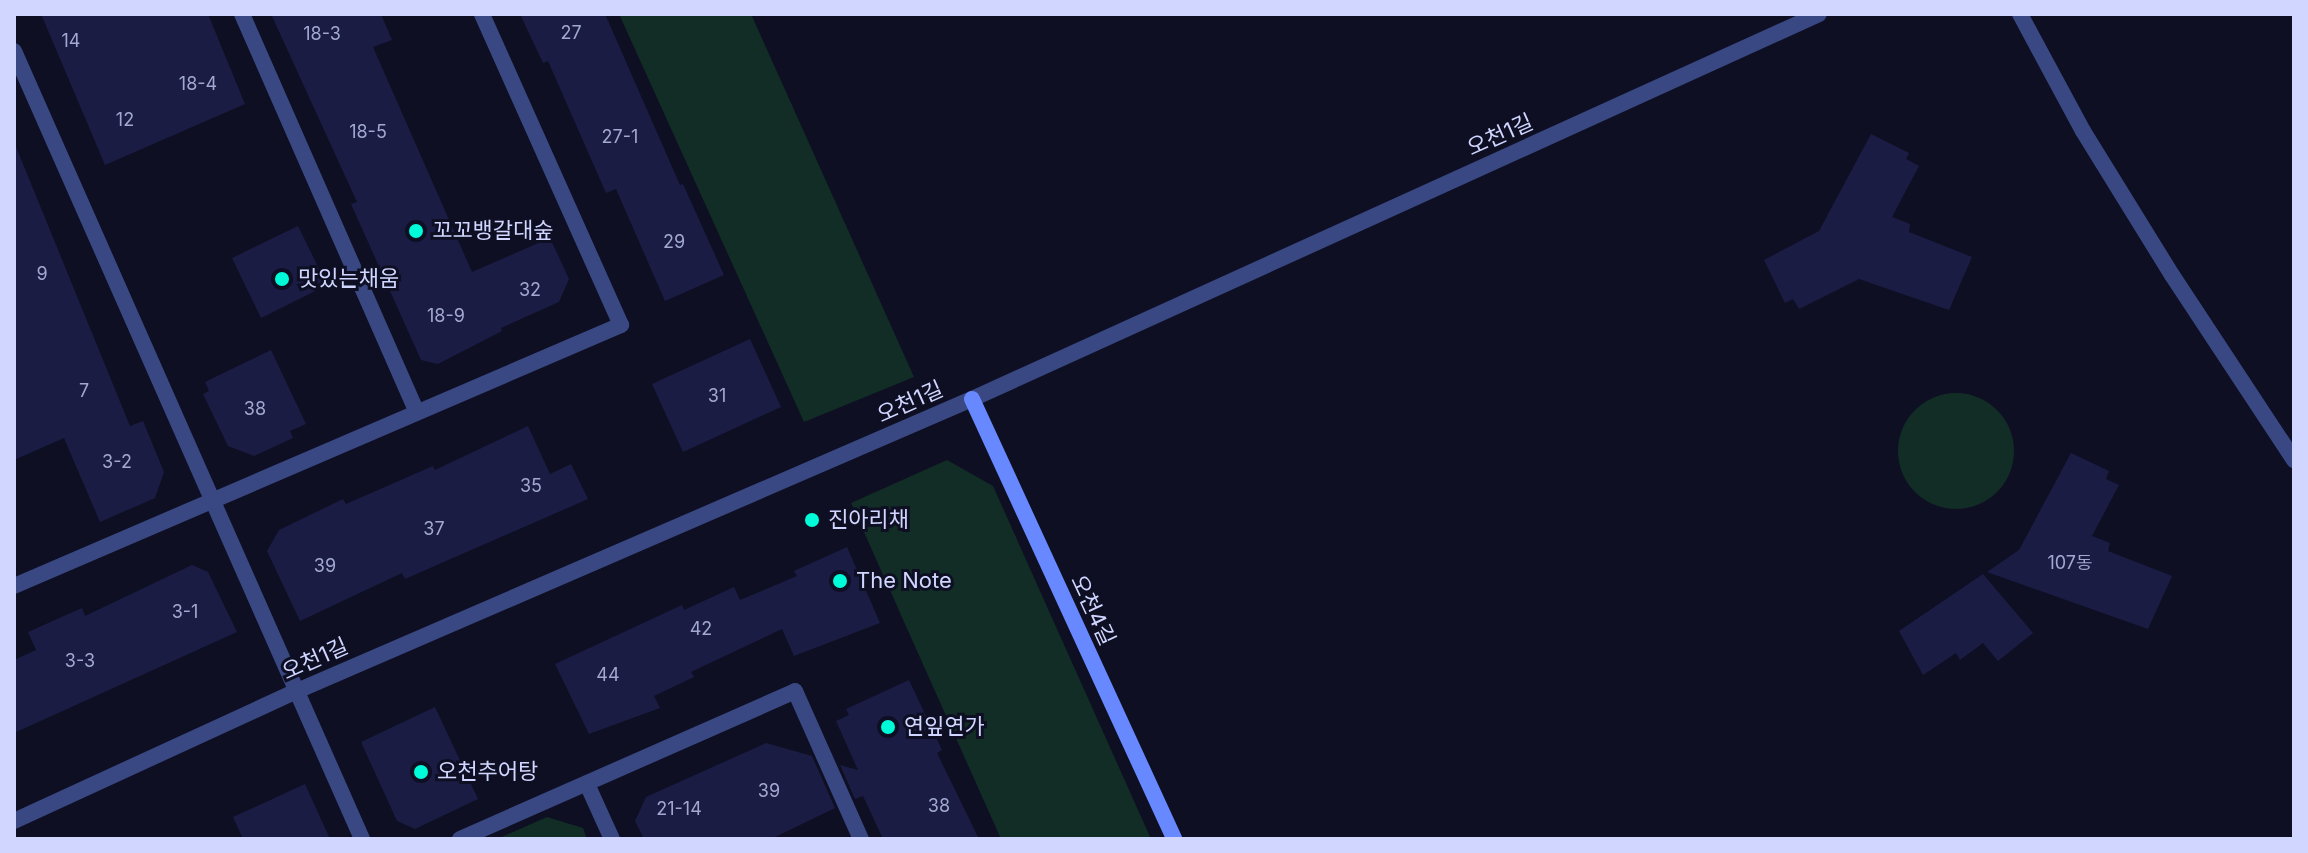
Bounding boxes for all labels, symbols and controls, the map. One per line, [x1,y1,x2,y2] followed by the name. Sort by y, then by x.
[560,22,582,44] house number: 27
[303,23,341,45] house number: 18-3
[62,30,80,52] house number: 14
[179,73,217,95] house number: 18-4
[116,109,134,131] house number: 12
[1463,109,1537,161] street label: 오천1길
[349,121,387,143] house number: 18-5
[602,126,638,148] house number: 27-1
[432,218,553,244] place label: 꼬꼬뱅갈대숲
[407,222,425,240] marker: 꼬꼬뱅갈대숲
[663,231,685,253] house number: 29
[36,263,48,285] house number: 9
[298,266,399,292] place label: 맛있는채움
[273,270,291,288] marker: 맛있는채움
[519,279,541,301] house number: 32
[427,305,465,327] house number: 18-9
[873,376,947,428] street label: 오천1길
[79,380,89,402] house number: 7
[708,385,726,407] house number: 31
[244,398,266,420] house number: 38
[102,451,132,473] house number: 3-2
[520,475,542,497] house number: 35
[828,507,909,533] place label: 진아리채
[803,511,821,529] marker: 진아리채
[423,518,445,540] house number: 37
[2047,552,2093,574] house number: 107동
[314,555,336,577] house number: 39
[856,568,952,594] place label: The Note
[1065,570,1121,650] street label: 오천4길
[831,572,849,590] marker: The Note
[172,601,198,623] house number: 3-1
[690,618,712,640] house number: 42
[278,633,352,685] street label: 오천1길
[65,650,95,672] house number: 3-3
[596,664,620,686] house number: 44
[904,714,985,740] place label: 연잎연가
[879,718,897,736] marker: 연잎연가
[437,759,538,785] place label: 오천추어탕
[412,763,430,781] marker: 오천추어탕
[758,780,780,802] house number: 39
[928,795,950,817] house number: 38
[656,798,702,820] house number: 21-14

